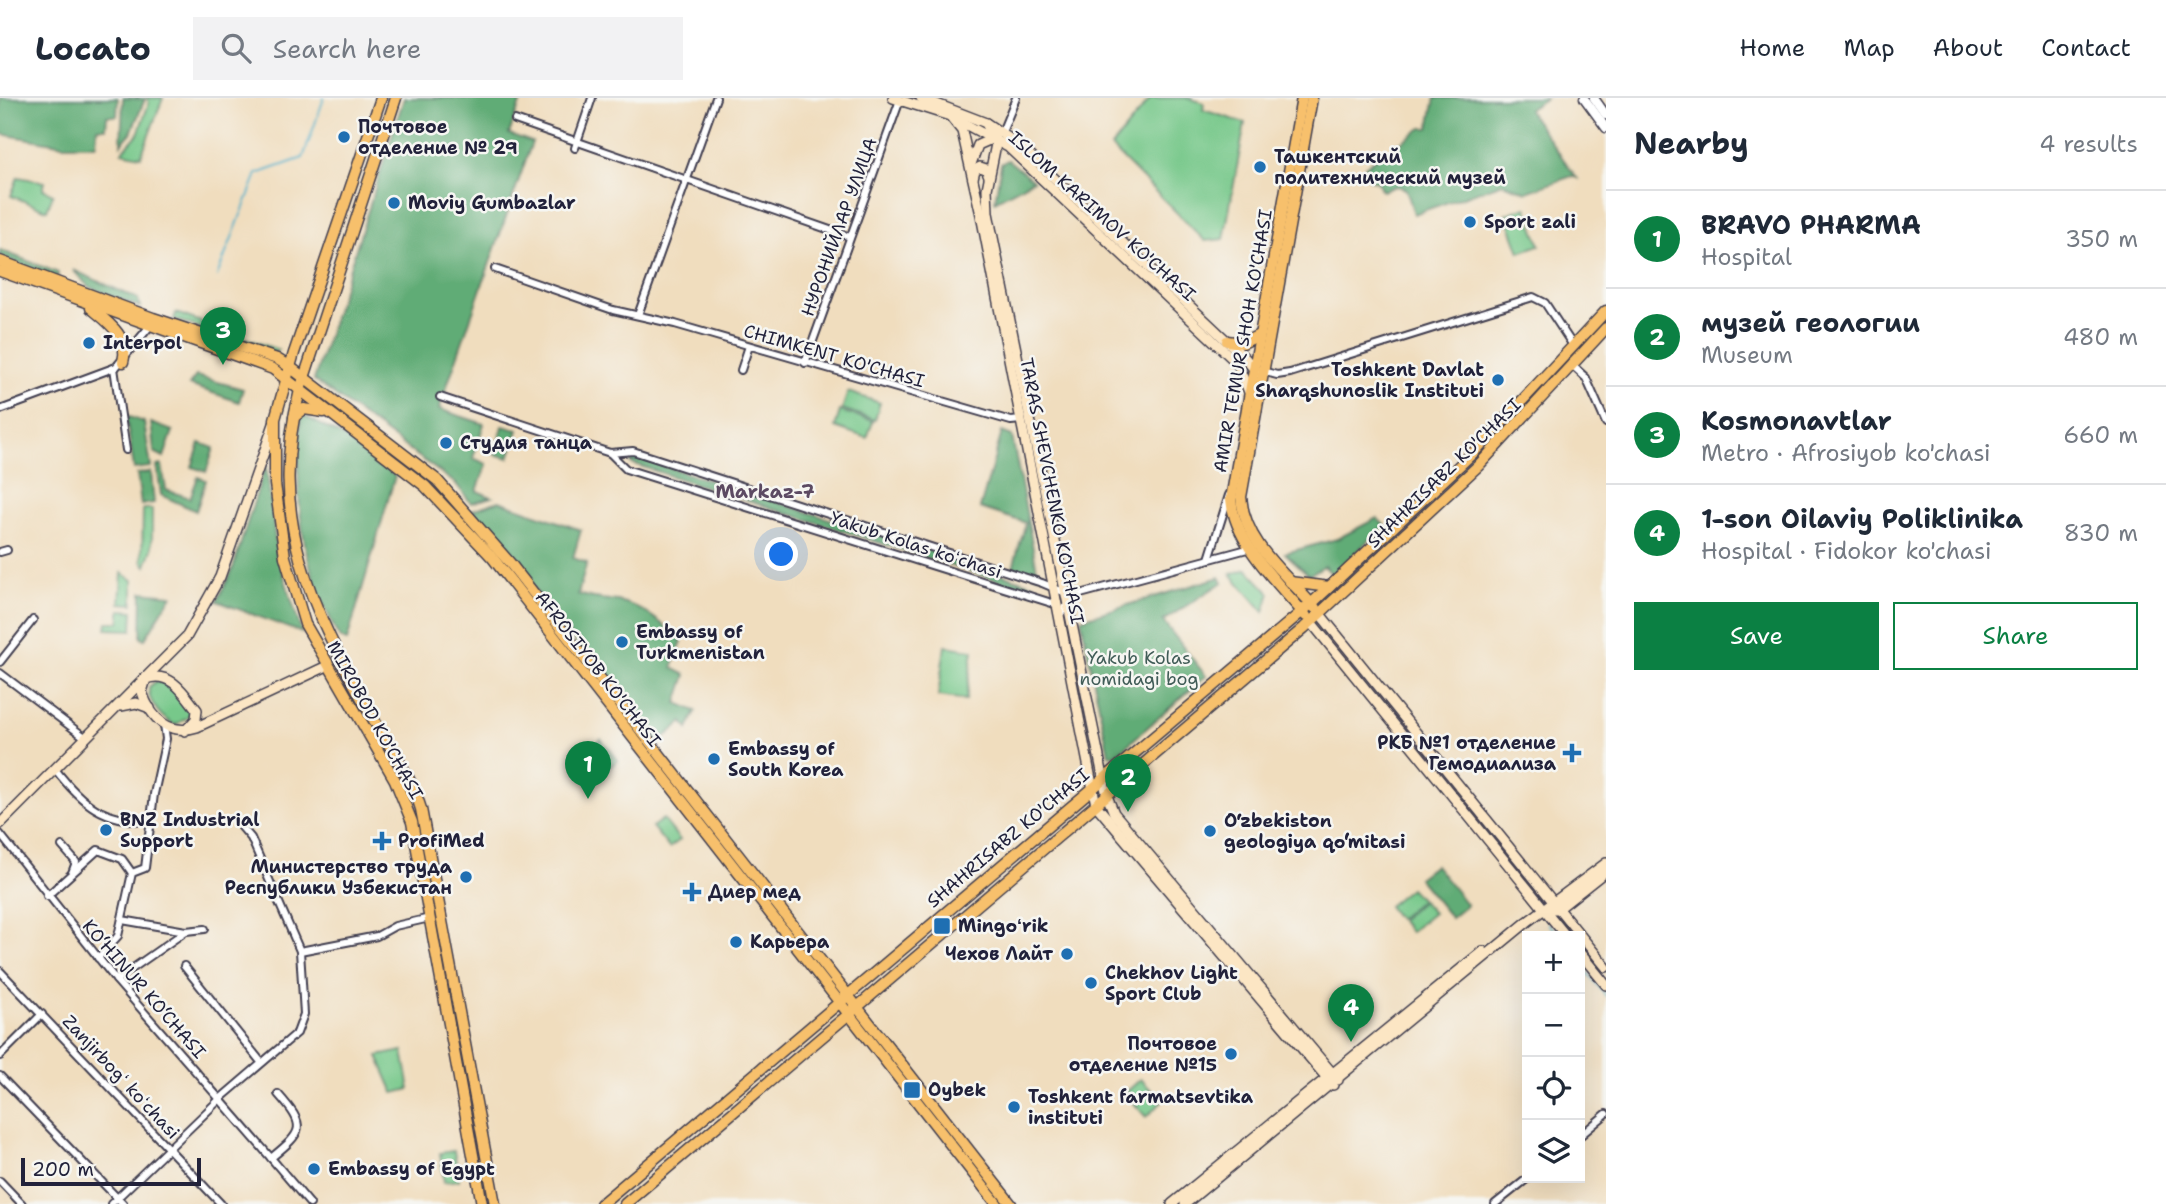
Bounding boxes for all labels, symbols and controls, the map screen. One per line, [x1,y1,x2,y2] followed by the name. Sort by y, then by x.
[193,17,683,80] search box
[35,26,151,71] text: Locato
[217,29,255,67] icon: search
[273,31,421,66] text: Search here
[1739,32,1805,64] text: Home
[1843,32,1895,64] text: Map
[1933,32,2003,64] text: About
[2041,32,2131,64] text: Contact
[358,115,518,160] place label: Почтовое отделение № 29
[1634,123,1749,164] text: Nearby
[1003,126,1201,306] street label: ISLOM KARIMOV KO'CHASI
[336,129,352,145] marker: Почтовое отделение № 29
[2039,129,2138,159] text: 4 results
[795,134,883,320] street label: НУРОНИЙЛАР УЛИЦА
[1274,145,1506,190] place label: Ташкентский политехнический музей
[1252,159,1268,175] marker: Ташкентский политехнический музей
[408,191,576,215] place label: Moviy Gumbazlar
[386,195,402,211] marker: Moviy Gumbazlar
[1208,207,1278,475] street label: AMIR TEMUR SHOH KO'CHASI
[1701,207,1921,242] text: BRAVO PHARMA
[1484,210,1576,234] place label: Sport zali
[1462,214,1478,230] marker: Sport zali
[1652,224,1662,254] text: 1
[2065,224,2138,254] text: 350 m
[1701,242,1792,272] text: Hospital
[1701,305,1920,340] text: музей геологии
[200,307,246,365] pin: 3
[741,319,927,393] street label: CHIMKENT KO'CHASI
[1649,322,1665,352] text: 2
[2063,322,2138,352] text: 480 m
[103,331,182,355] place label: Interpol
[81,335,97,351] marker: Interpol
[1701,340,1793,370] text: Museum
[1014,356,1090,626] street label: TARAS SHEVCHENKO KO'CHASI
[1255,358,1484,403] place label: Toshkent Davlat Sharqshunoslik Instituti
[1490,372,1506,388] marker: Toshkent Davlat Sharqshunoslik Instituti
[1362,393,1526,553] street label: SHAHRISABZ KO'CHASI
[1701,403,1892,438] text: Kosmonavtlar
[1649,420,1665,450] text: 3
[2063,420,2138,450] text: 660 m
[460,431,593,455] place label: Студия танца
[438,435,454,451] marker: Студия танца
[1701,438,1991,468] text: Metro · Afrosiyob ko'chasi
[715,479,815,504] district label: Markaz-7
[1701,501,2023,536] text: 1-son Oilaviy Poliklinika
[827,506,1005,584] street label: Yakub Kolas koʻchasi
[1649,518,1665,548] text: 4
[2064,518,2138,548] text: 830 m
[1701,536,1991,566] text: Hospital · Fidokor ko'chasi
[764,537,798,571] your location
[530,586,666,752] street label: AFROSIYOB KO'CHASI
[1634,602,1879,670] button: Save
[1893,602,2138,670] button: Share
[636,620,765,665] place label: Embassy of Turkmenistan
[614,634,630,650] marker: Embassy of Turkmenistan
[321,637,429,804] street label: MIROBOD KO'CHASI
[1079,646,1199,691] park label: Yakub Kolas nomidagi bog
[1377,731,1557,776] place label: РКБ №1 отделение Гемодиализа
[728,737,844,782] place label: Embassy of South Korea
[565,741,611,799] pin: 1
[1562,743,1582,763] marker: РКБ №1 отделение Гемодиализа
[706,751,722,767] marker: Embassy of South Korea
[1105,754,1151,812] pin: 2
[922,763,1094,913] street label: SHAHRISABZ KO'CHASI
[120,808,259,853] place label: BNZ Industrial Support
[1224,809,1405,854] place label: O‘zbekiston geologiya qo‘mitasi
[98,822,114,838] marker: BNZ Industrial Support
[1202,823,1218,839] marker: O‘zbekiston geologiya qo‘mitasi
[398,829,485,853] place label: ProfiMed
[372,831,392,851] marker: ProfiMed
[225,855,453,900] place label: Министерство труда Республики Узбекистан
[458,869,474,885] marker: Министерство труда Республики Узбекистан
[708,880,801,904] place label: Диер мед
[682,882,702,902] marker: Диер мед
[77,914,211,1064] street label: KO‘HINUR KO‘CHASI
[958,914,1049,938] place label: Mingoʻrik
[932,916,952,936] marker: Mingoʻrik
[750,930,830,954] place label: Карьера
[1522,931,1585,1183] map controls
[1522,931,1585,994] button: +
[728,934,744,950] marker: Карьера
[945,942,1053,966] place label: Чехов Лайт
[1059,946,1075,962] marker: Чехов Лайт
[1105,961,1238,1006] place label: Chekhov Light Sport Club
[1083,975,1099,991] marker: Chekhov Light Sport Club
[1328,984,1374,1042] pin: 4
[1522,994,1585,1057] button: −
[57,1010,185,1144] street label: Zanjirbogʻ koʻchasi
[1069,1032,1217,1077] place label: Почтовое отделение №15
[1223,1046,1239,1062] marker: Почтовое отделение №15
[1522,1057,1585,1120] button: locate
[928,1078,986,1102] place label: Oybek
[902,1080,922,1100] marker: Oybek
[1028,1085,1254,1130] place label: Toshkent farmatsevtika instituti
[1006,1099,1022,1115] marker: Toshkent farmatsevtika instituti
[1522,1120,1585,1183] button: layers
[21,1155,201,1187] scale bar
[32,1157,94,1182] text: 200 m
[328,1157,495,1181] place label: Embassy of Egypt
[306,1161,322,1177] marker: Embassy of Egypt

